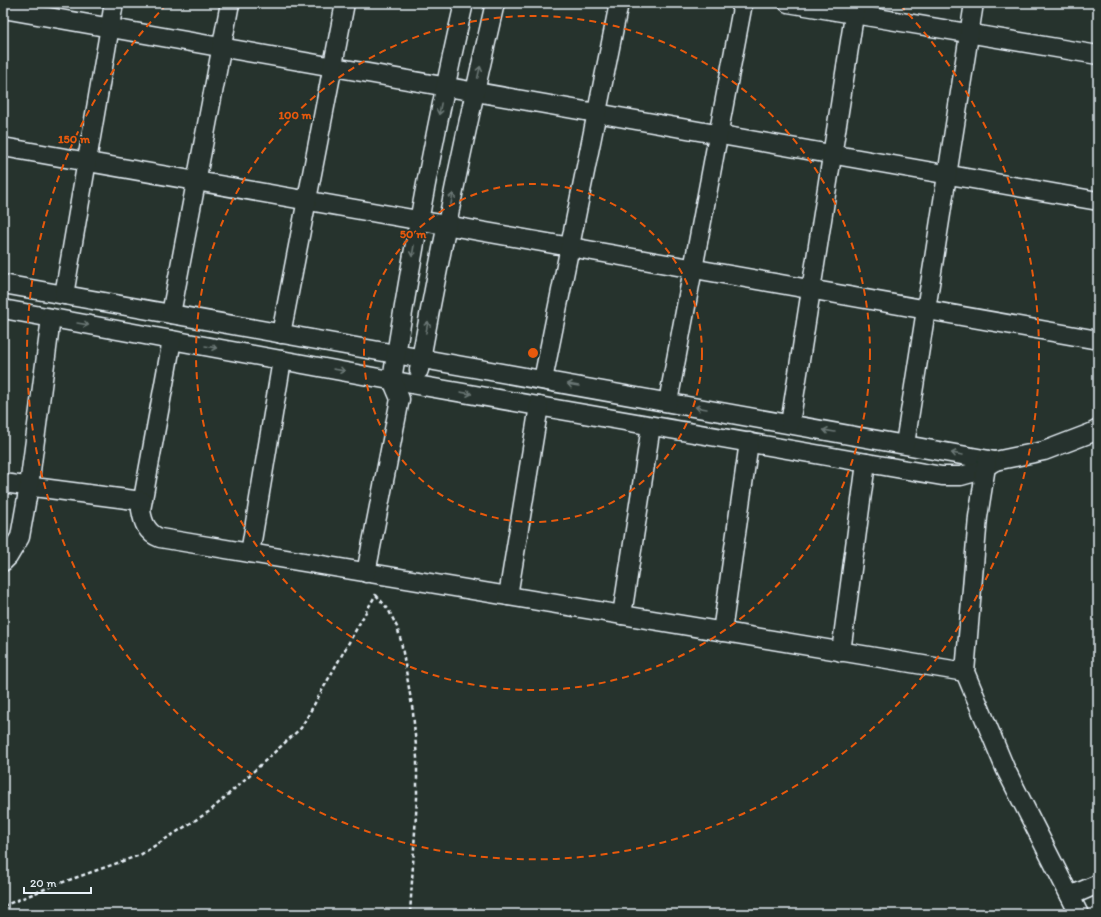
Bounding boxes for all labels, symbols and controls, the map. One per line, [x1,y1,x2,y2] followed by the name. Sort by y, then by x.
[476,66,484,79] one-way arrow
[436,103,444,116] one-way arrow
[278,108,312,122] text: 100 m
[58,132,91,146] text: 150 m
[449,193,457,206] one-way arrow
[400,227,427,241] text: 50 m
[409,244,417,257] one-way arrow
[76,320,89,328] one-way arrow
[424,320,432,333] one-way arrow
[204,343,217,351] one-way arrow
[526,346,540,360] centre of rings
[332,367,345,375] one-way arrow
[567,381,580,389] one-way arrow
[460,389,473,397] one-way arrow
[695,404,708,412] one-way arrow
[823,427,836,435] one-way arrow
[951,450,964,458] one-way arrow
[24,869,91,895] scale bar
[30,876,57,890] text: 20 m

